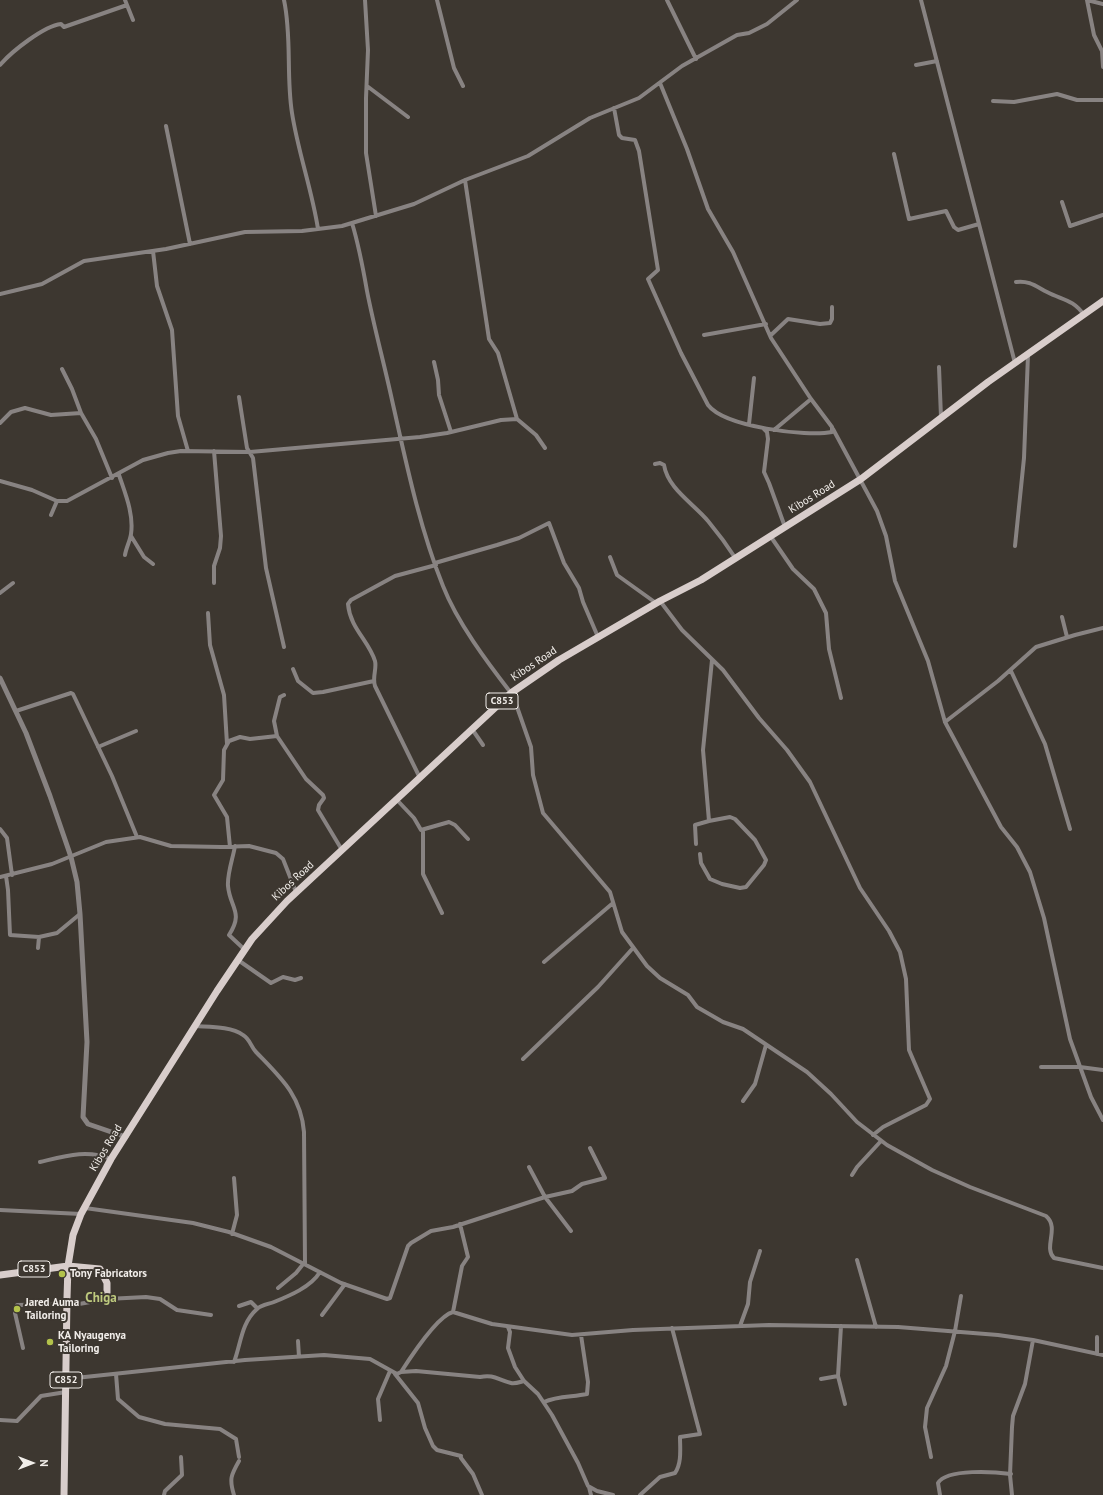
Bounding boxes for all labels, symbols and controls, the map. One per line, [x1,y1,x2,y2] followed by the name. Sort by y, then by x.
[786,478,838,516] street label: Kibos Road
[509,644,559,684] street label: Kibos Road
[486,693,518,709] road number: C853
[269,858,317,904] street label: Kibos Road
[87,1122,125,1174] street label: Kibos Road
[18,1261,50,1277] road number: C853
[70,1267,147,1281] place label: Tony Fabricators
[57,1269,67,1279] marker: Tony Fabricators
[85,1290,117,1306] district label: Chiga
[25,1296,79,1322] place label: Jared Auma Tailoring
[12,1304,22,1314] marker: Jared Auma Tailoring
[58,1329,126,1355] place label: KA Nyaugenya Tailoring
[45,1337,55,1347] marker: KA Nyaugenya Tailoring
[50,1372,82,1388] road number: C852
[12,1443,52,1483] north arrow
[37,1459,51,1467] text: N

